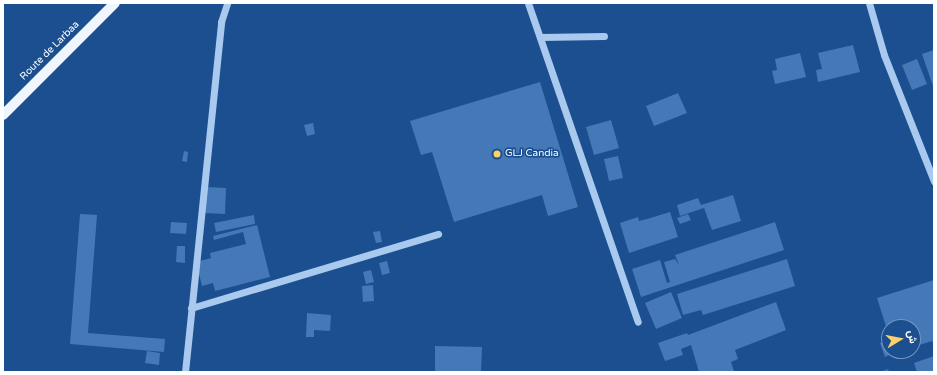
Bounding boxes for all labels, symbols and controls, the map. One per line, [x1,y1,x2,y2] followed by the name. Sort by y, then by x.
[18,19,82,83] street label: Route de Larbaa
[505,148,559,160] place label: GLJ Candia
[492,149,502,159] marker: GLJ Candia
[881,319,921,359] north arrow
[905,329,920,345] text: ش

